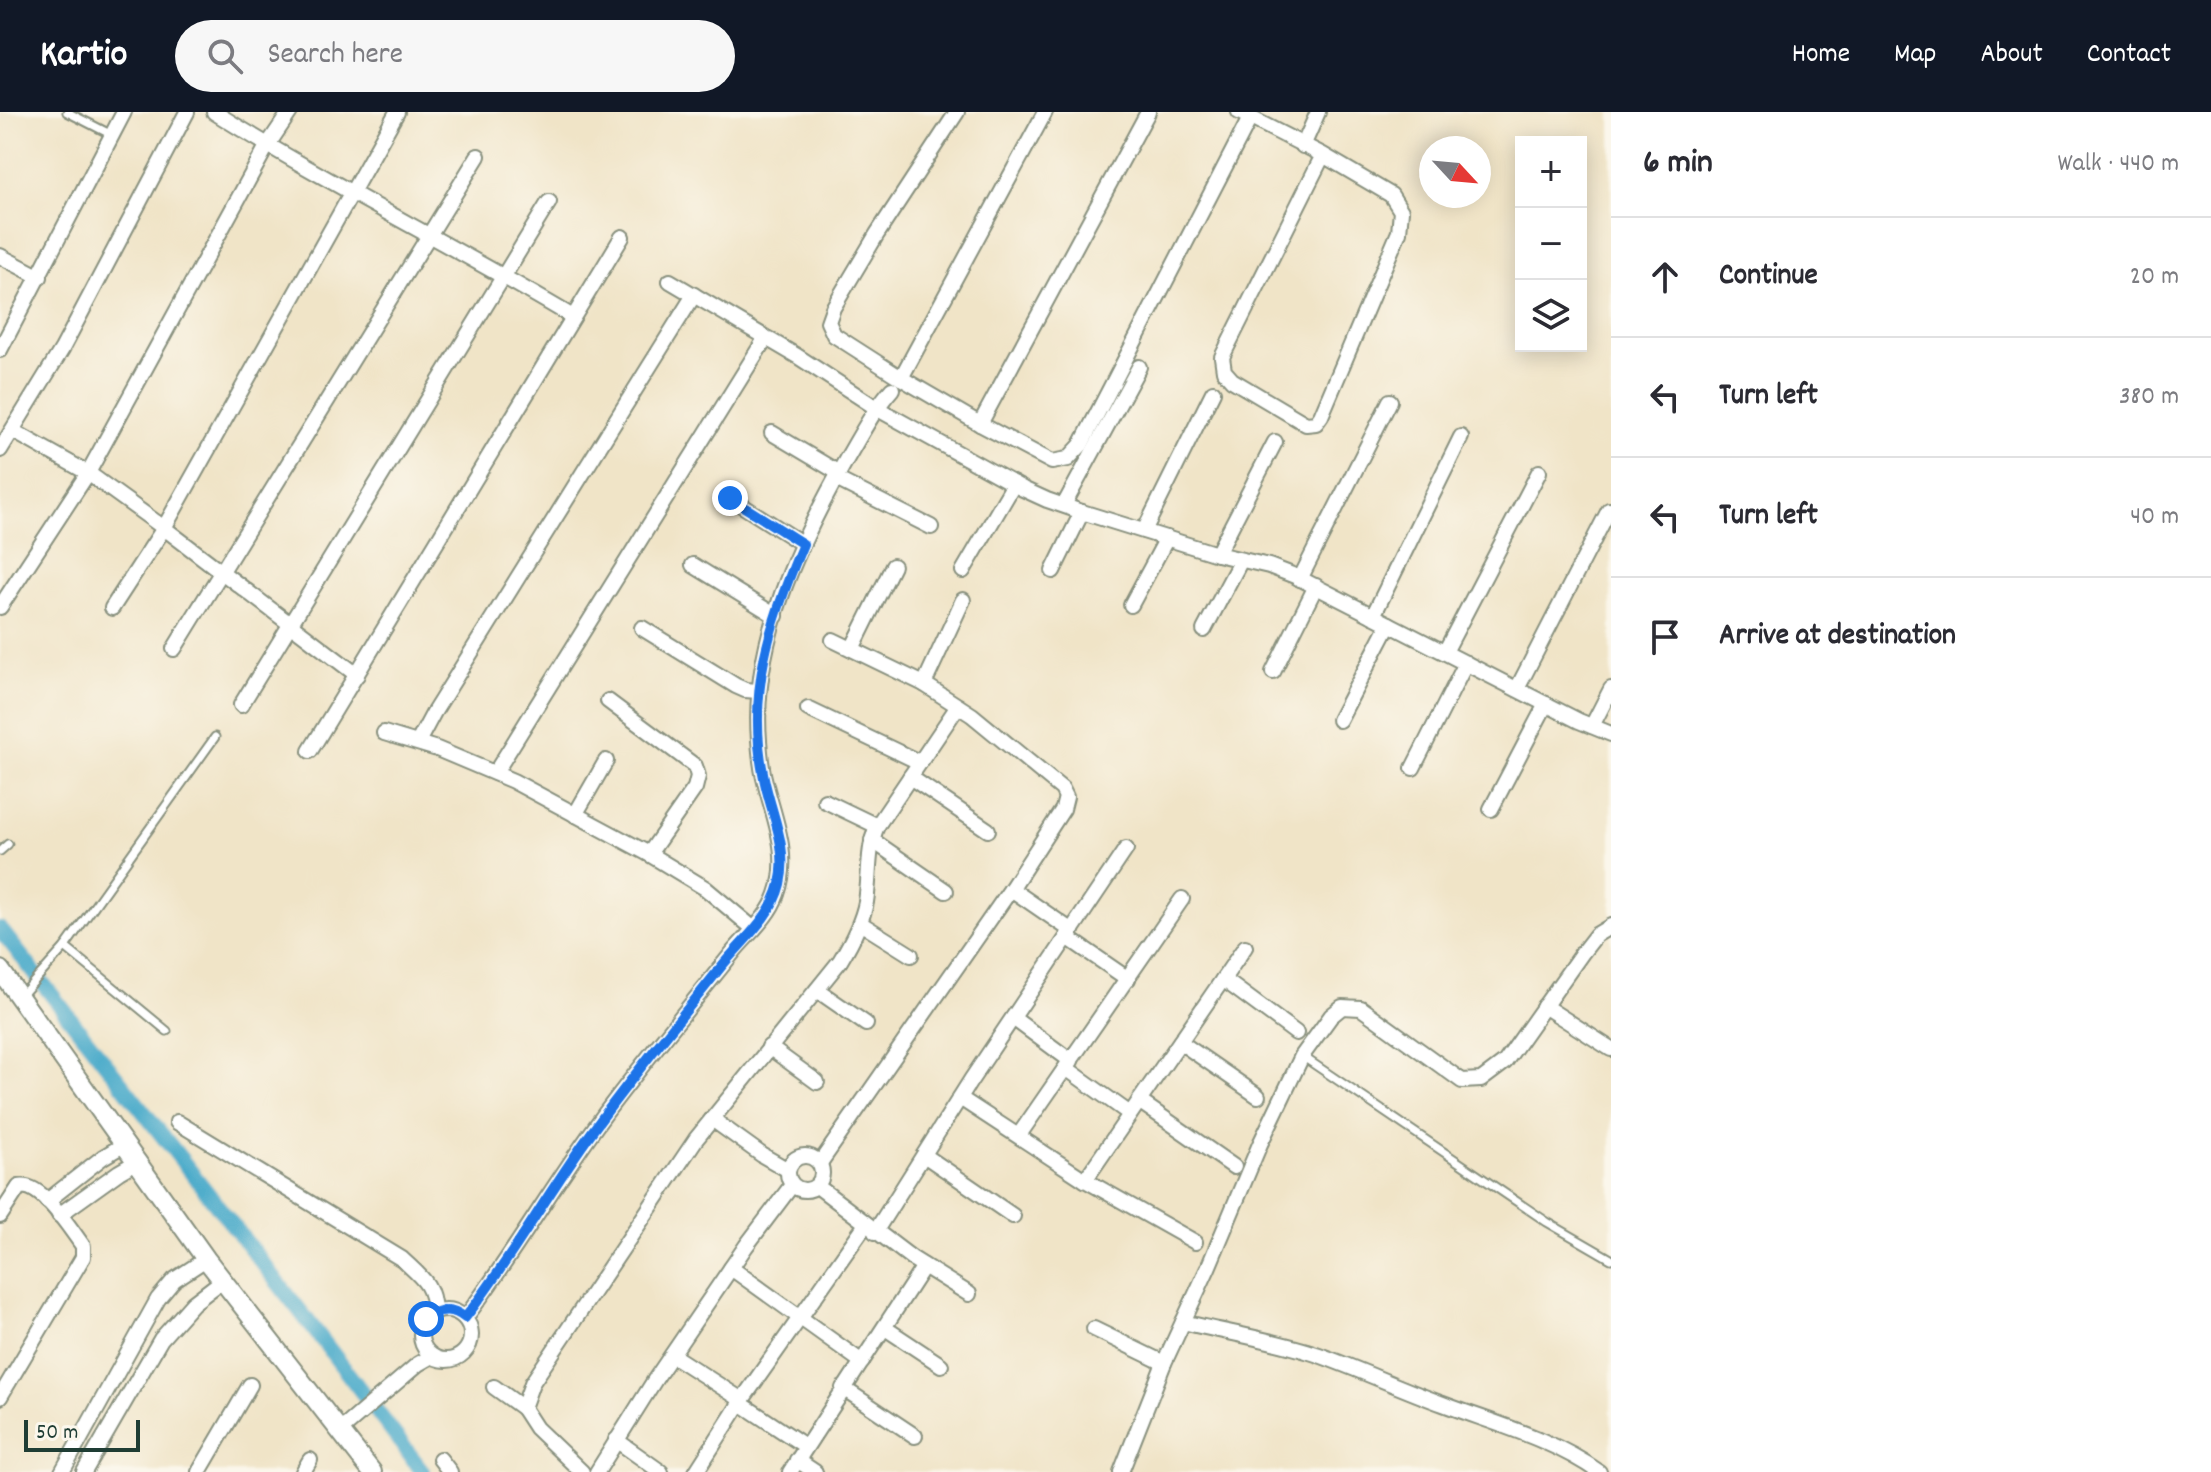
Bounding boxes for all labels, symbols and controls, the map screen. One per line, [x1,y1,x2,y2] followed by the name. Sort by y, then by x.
[175,20,735,92] search box
[40,29,127,84] text: Kartio
[203,34,247,78] icon: search
[267,35,403,78] text: Search here
[1792,36,1850,76] text: Home
[1894,36,1936,76] text: Map
[1980,36,2043,76] text: About
[2087,36,2171,76] text: Contact
[1419,136,1491,208] north arrow
[1515,136,1587,352] map controls
[1515,136,1587,208] button: +
[1643,140,1713,189] text: 6 min
[2058,146,2179,183] text: Walk · 440 m
[1515,208,1587,280] button: −
[1643,255,1687,299] icon: ahead
[1719,256,1818,299] text: Continue
[2130,259,2179,296] text: 20 m
[1515,280,1587,352] button: layers
[1643,375,1687,419] icon: left
[1719,376,1818,419] text: Turn left
[2119,379,2179,416] text: 380 m
[712,480,748,516] route end
[1643,495,1687,539] icon: left
[1719,496,1818,539] text: Turn left
[2130,499,2179,536] text: 40 m
[1643,615,1687,659] icon: arrive
[1719,616,1956,659] text: Arrive at destination
[408,1301,444,1337] route start
[24,1416,140,1452] scale bar
[36,1418,78,1449] text: 50 m

